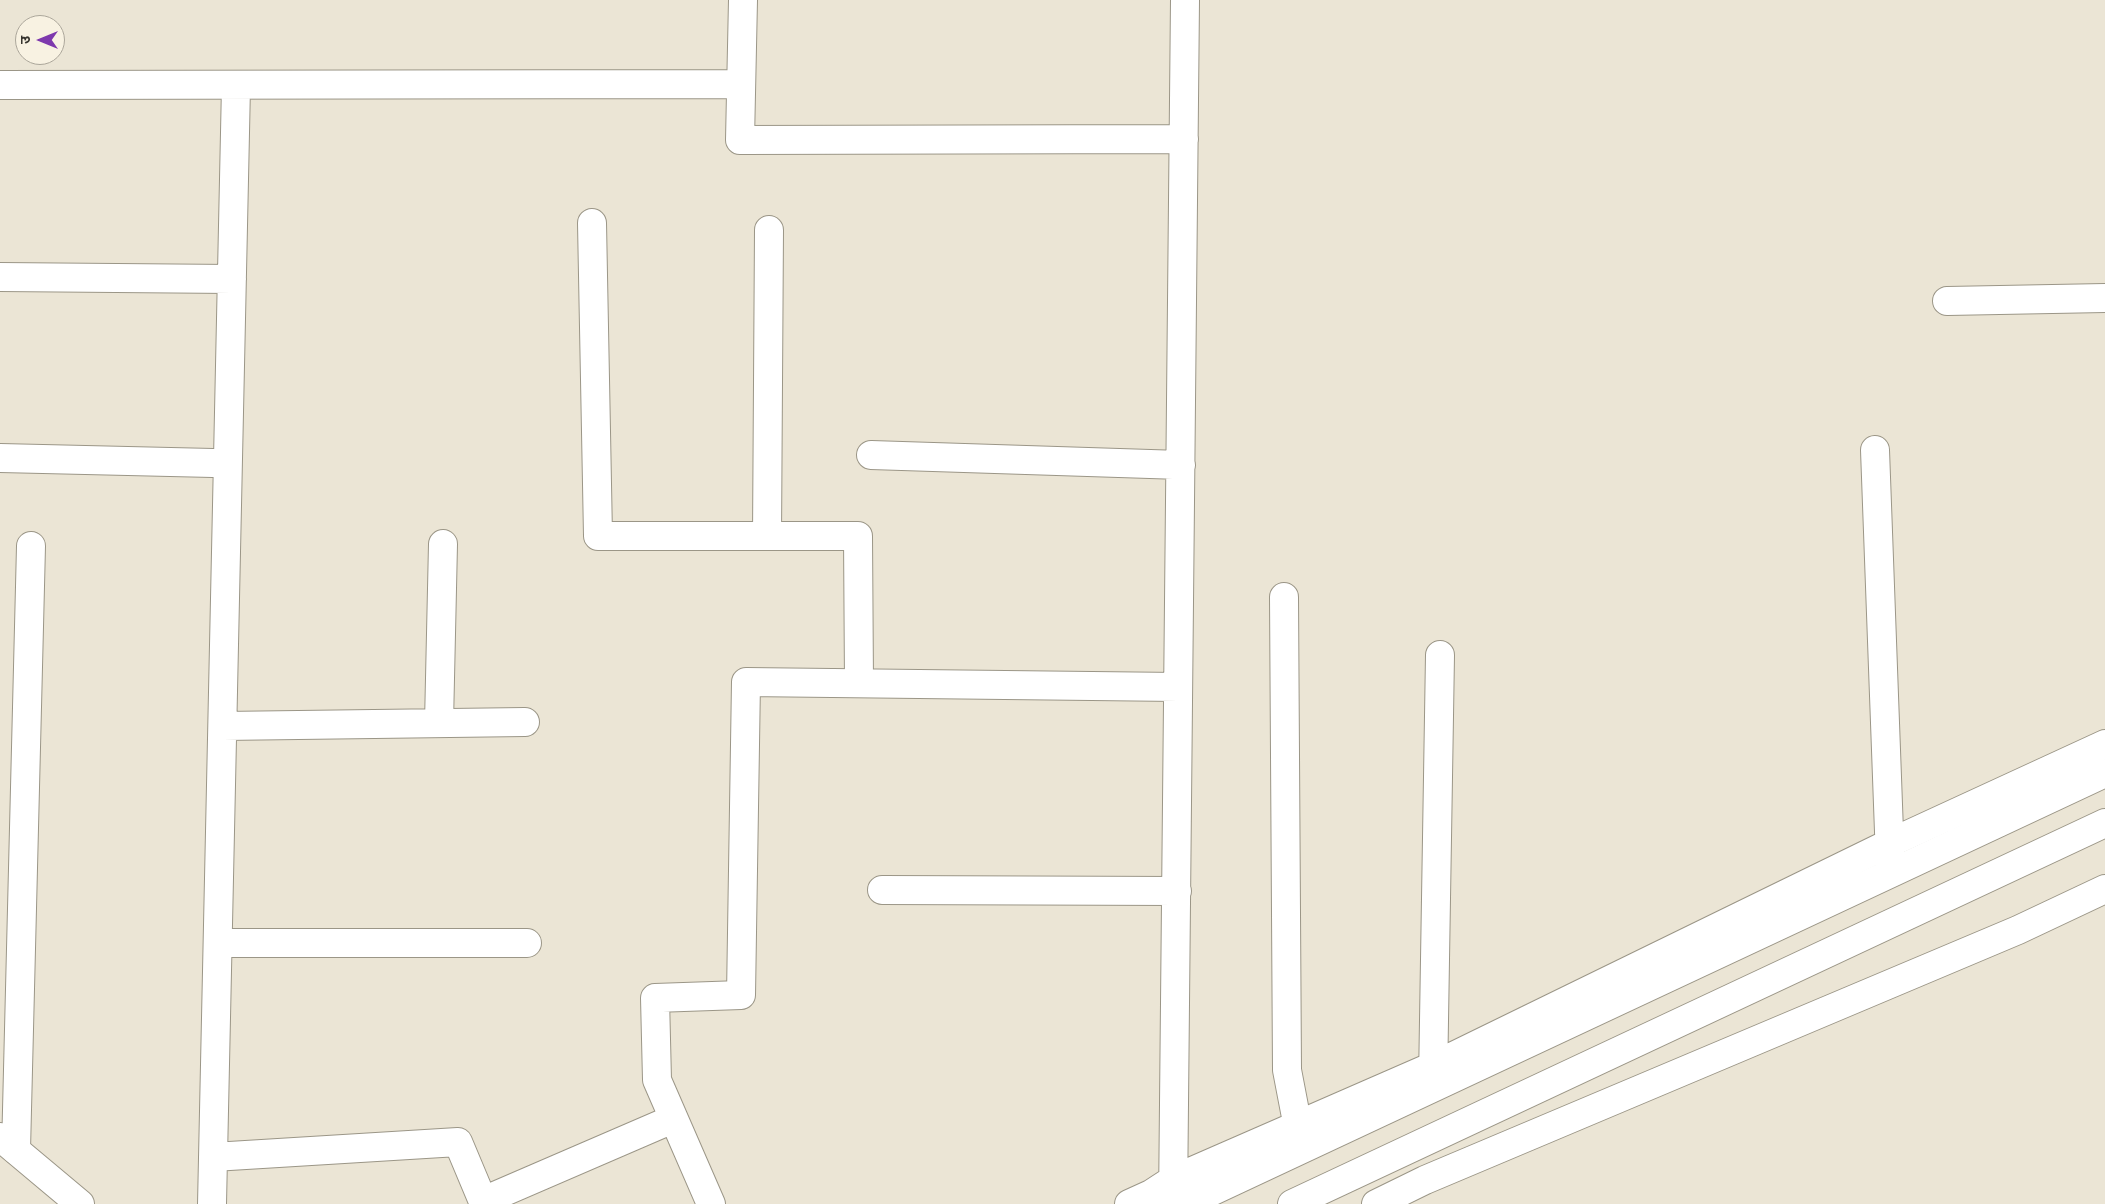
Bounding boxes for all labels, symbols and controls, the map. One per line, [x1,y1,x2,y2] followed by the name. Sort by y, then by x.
[15,15,65,65] north arrow
[18,36,33,44] text: उ

